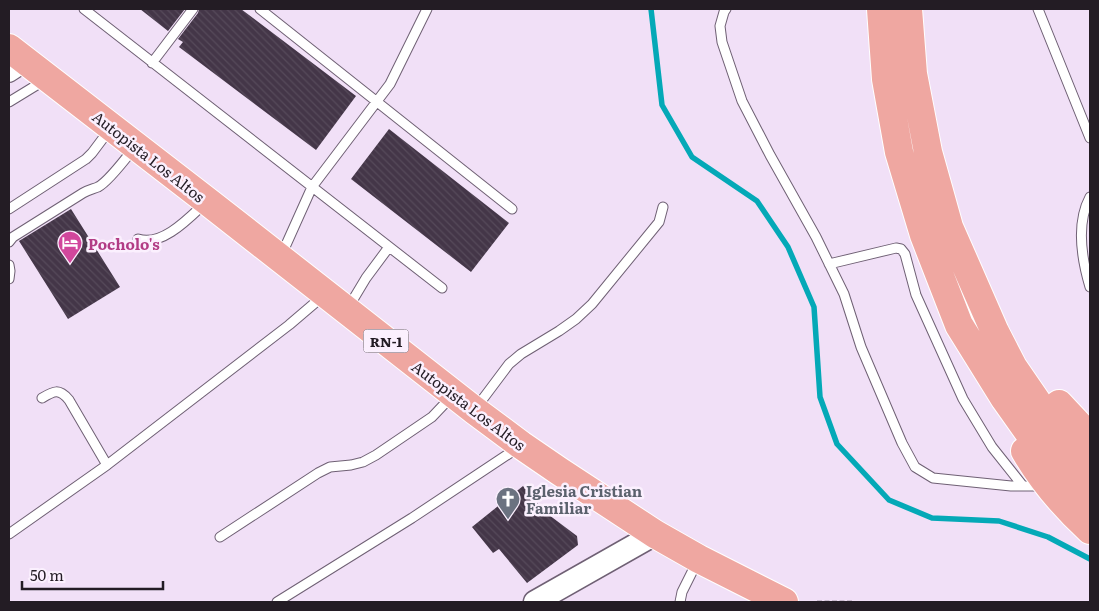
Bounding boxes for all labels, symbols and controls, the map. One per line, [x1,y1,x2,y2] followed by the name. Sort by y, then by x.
[88,105,210,207] street label: Autopista Los Altos
[57,230,83,264] hotel icon: Pocholo's
[88,232,160,255] place label: Pocholo's
[364,330,408,352] road number: RN-1
[407,355,531,456] street label: Autopista Los Altos
[526,479,643,519] place label: Iglesia Cristian Familiar
[495,486,521,520] church icon: Iglesia Cristian Familiar
[22,558,164,590] scale bar
[30,563,64,586] text: 50 m

